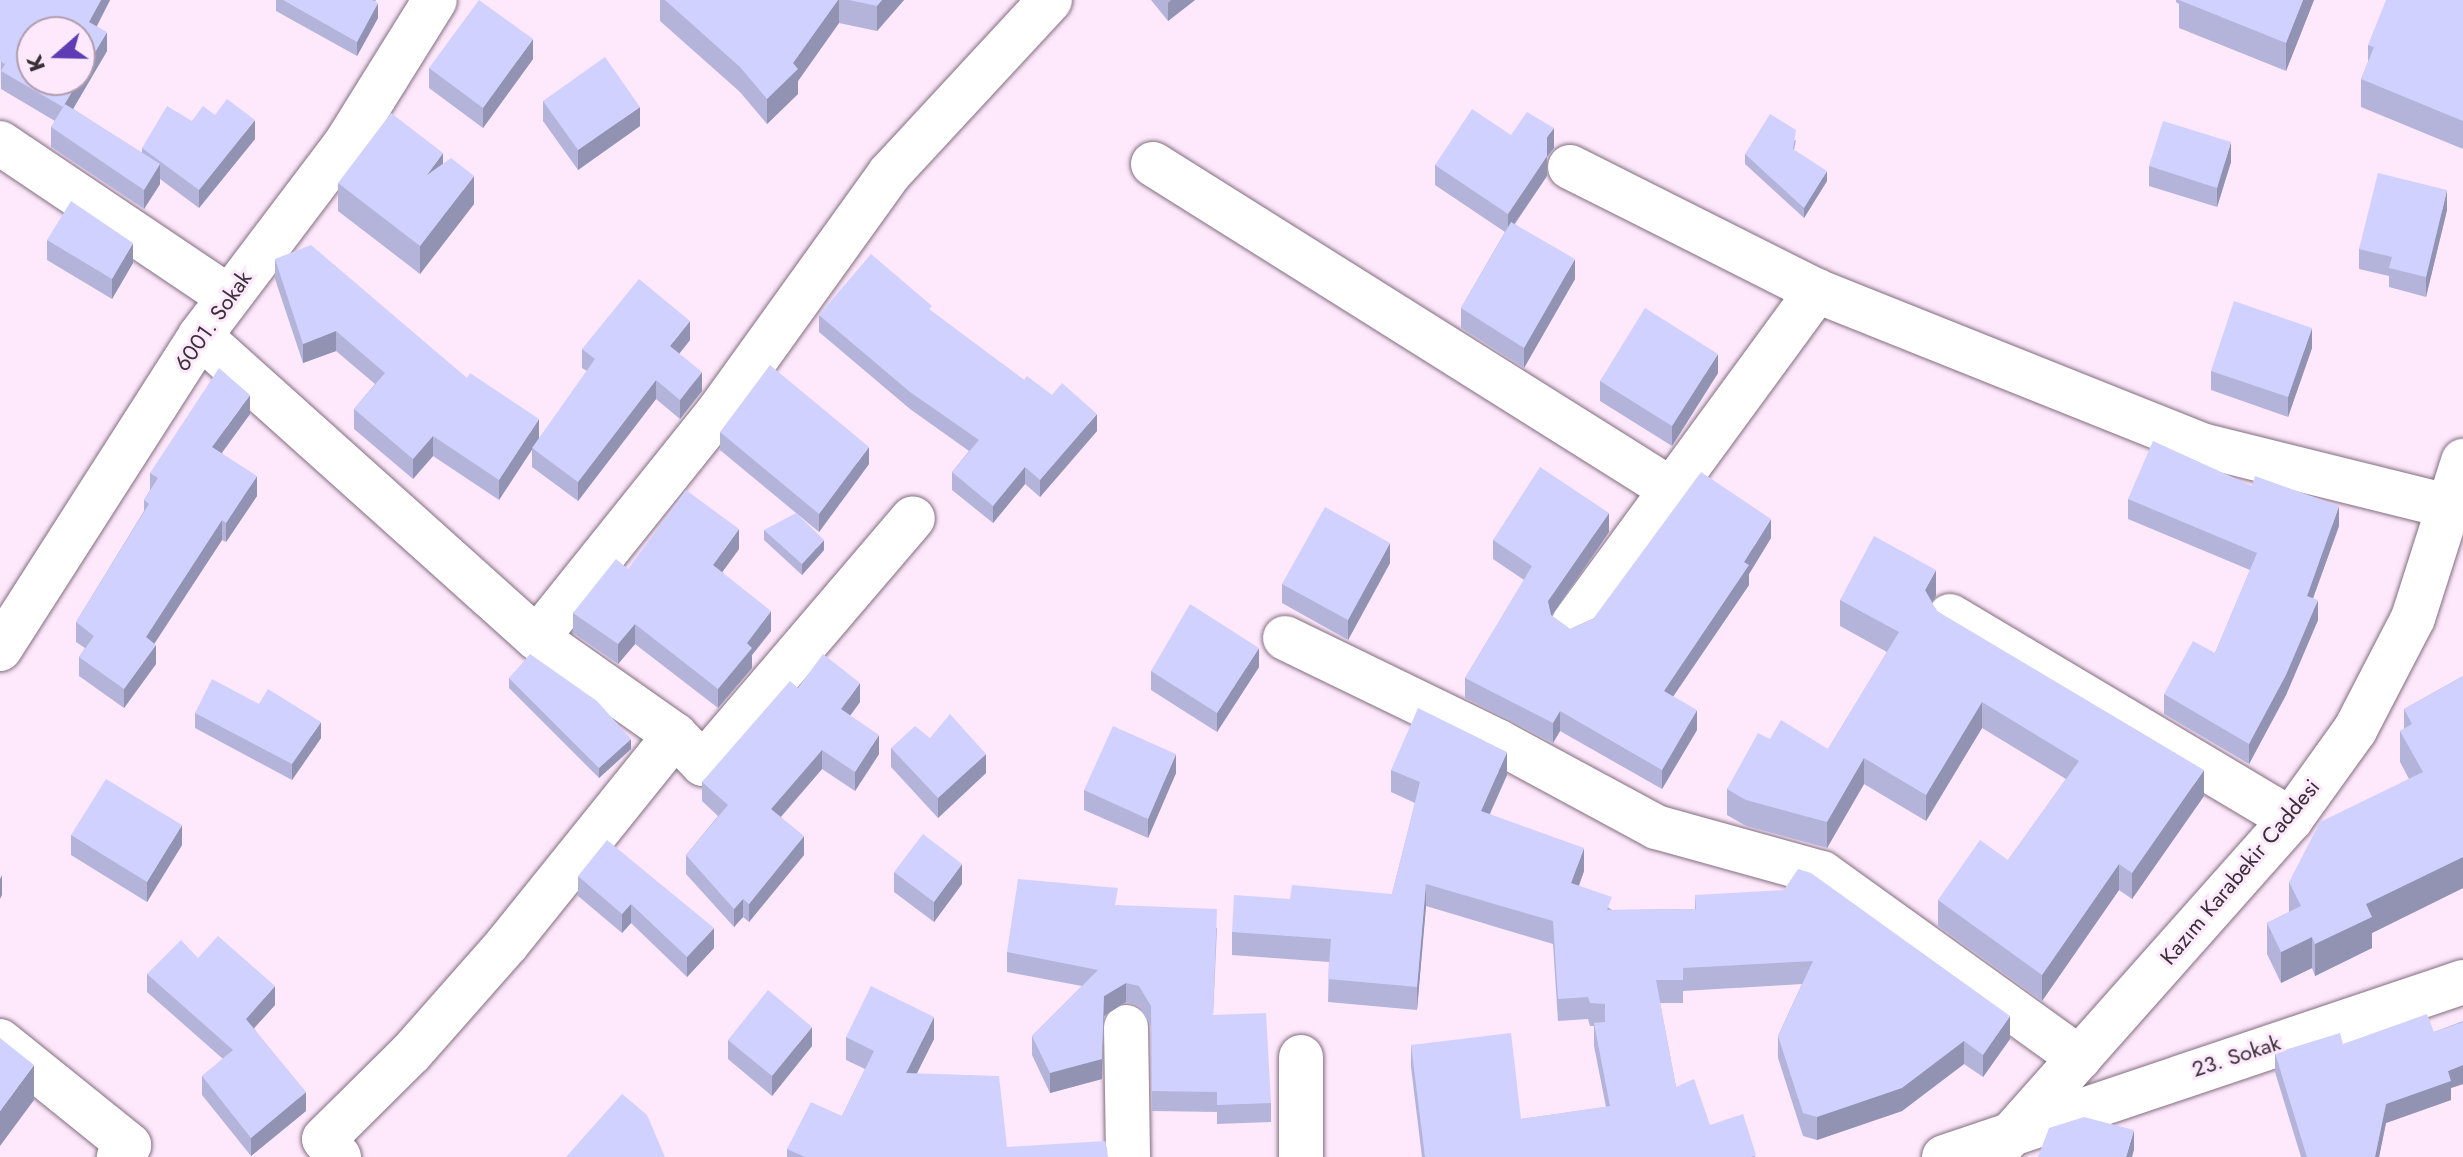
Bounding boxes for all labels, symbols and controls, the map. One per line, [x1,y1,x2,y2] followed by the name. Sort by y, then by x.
[16,16,96,96] north arrow
[18,51,53,76] text: K
[169,266,257,376] street label: 6001. Sokak
[2155,774,2325,970] street label: Kazım Karabekir Caddesi
[2188,1029,2284,1083] street label: 23. Sokak

